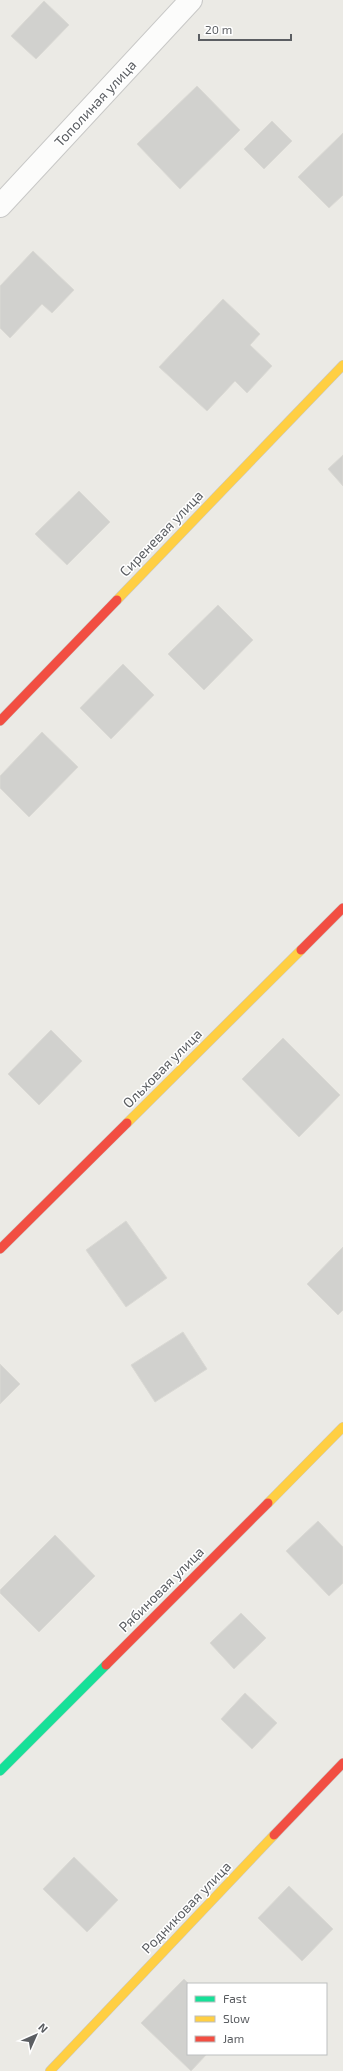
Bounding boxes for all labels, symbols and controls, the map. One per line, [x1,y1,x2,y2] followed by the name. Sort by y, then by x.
[199,16,291,42] scale bar
[205,22,232,36] text: 20 m
[50,56,140,150] street label: Тополиная улица
[116,486,206,580] street label: Сиреневая улица
[119,1025,205,1111] street label: Ольховая улица
[115,1543,207,1635] street label: Рябиновая улица
[138,1857,234,1957] street label: Родниковая улица
[187,1983,327,2055] legend
[223,1991,247,2005] text: Fast
[223,2011,250,2025] text: Slow
[16,2015,56,2055] north arrow
[36,2020,51,2035] text: N
[223,2031,244,2045] text: Jam

